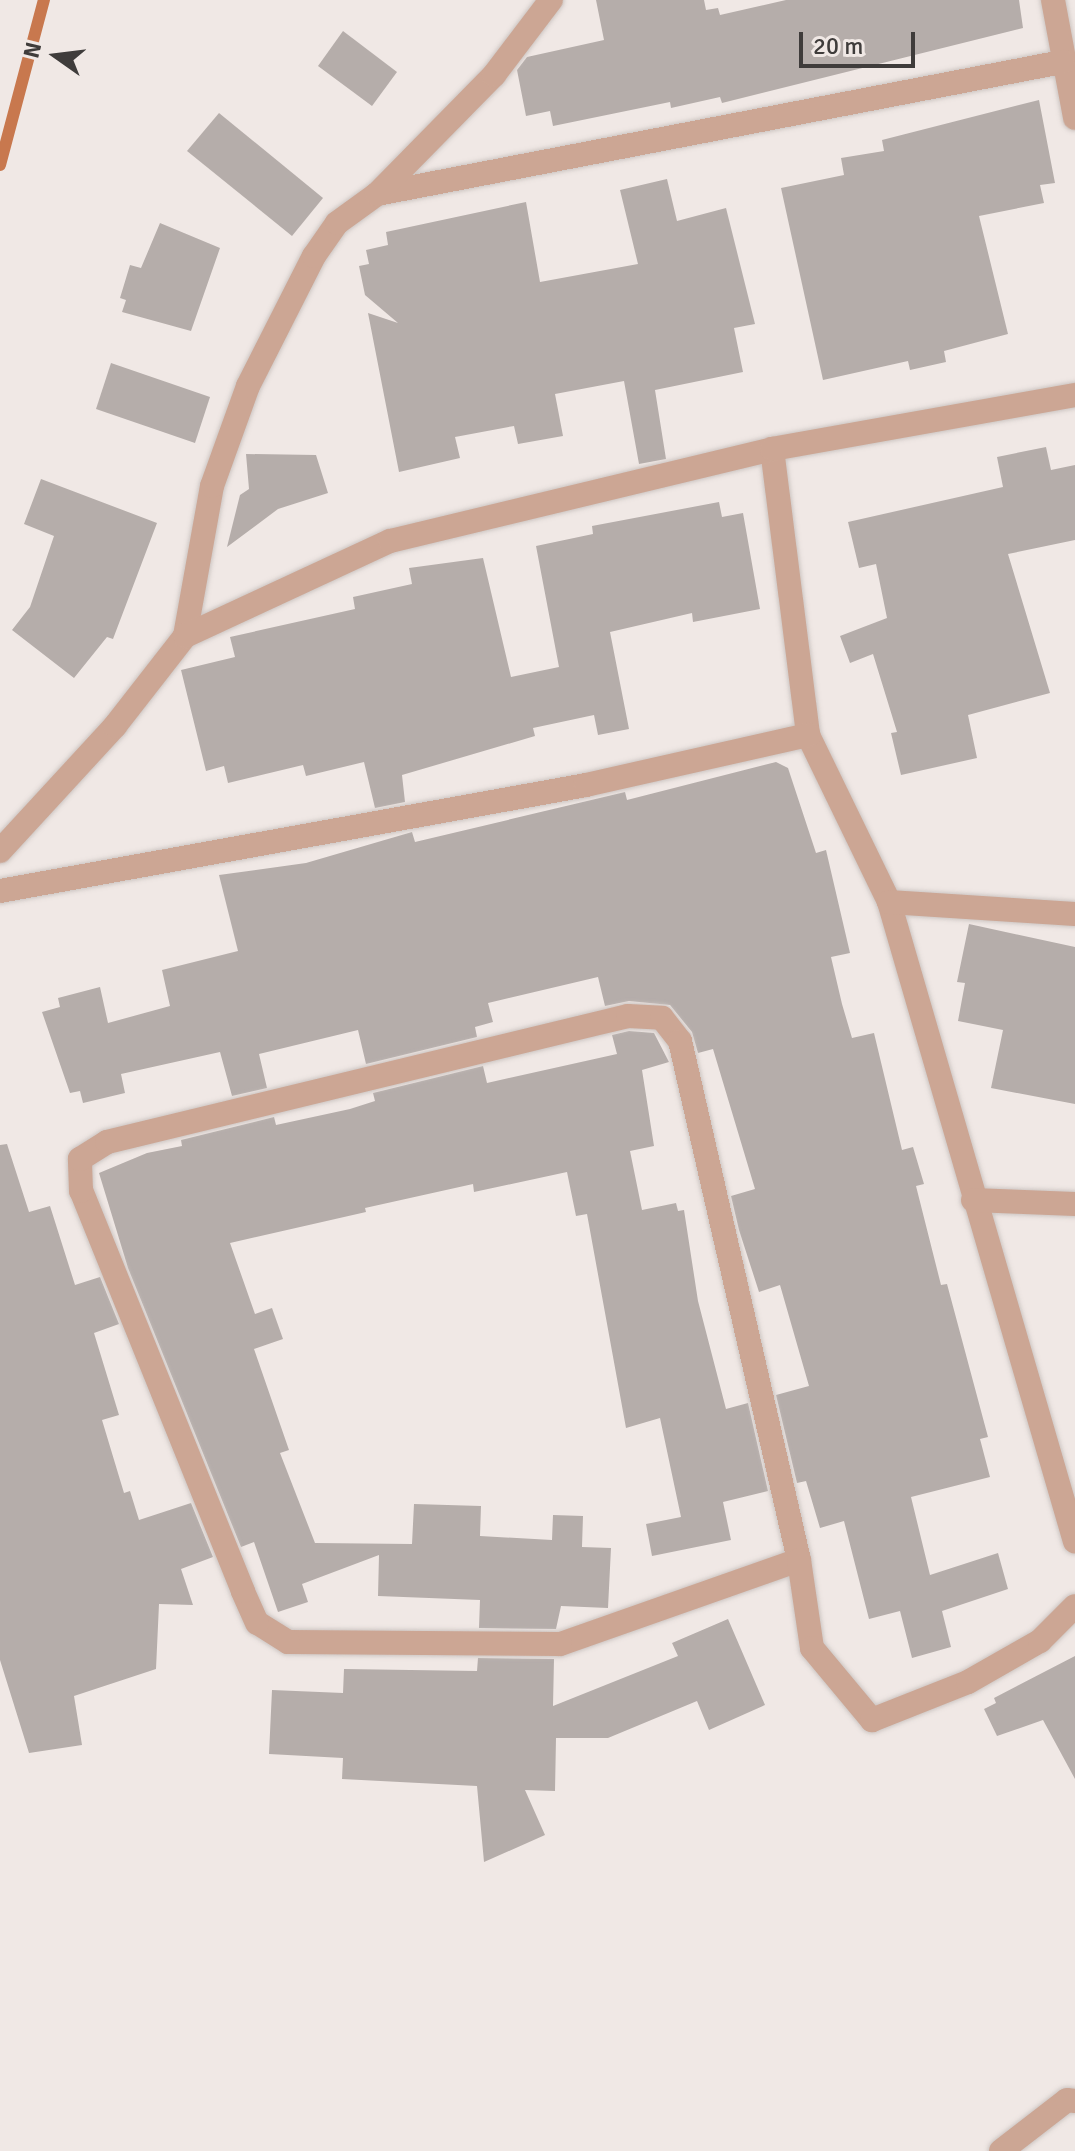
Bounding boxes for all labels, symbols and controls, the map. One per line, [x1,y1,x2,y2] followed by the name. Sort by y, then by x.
[16,16,96,96] north arrow
[803,16,919,66] scale bar
[813,31,863,61] text: 20 m
[17,39,47,61] text: N

